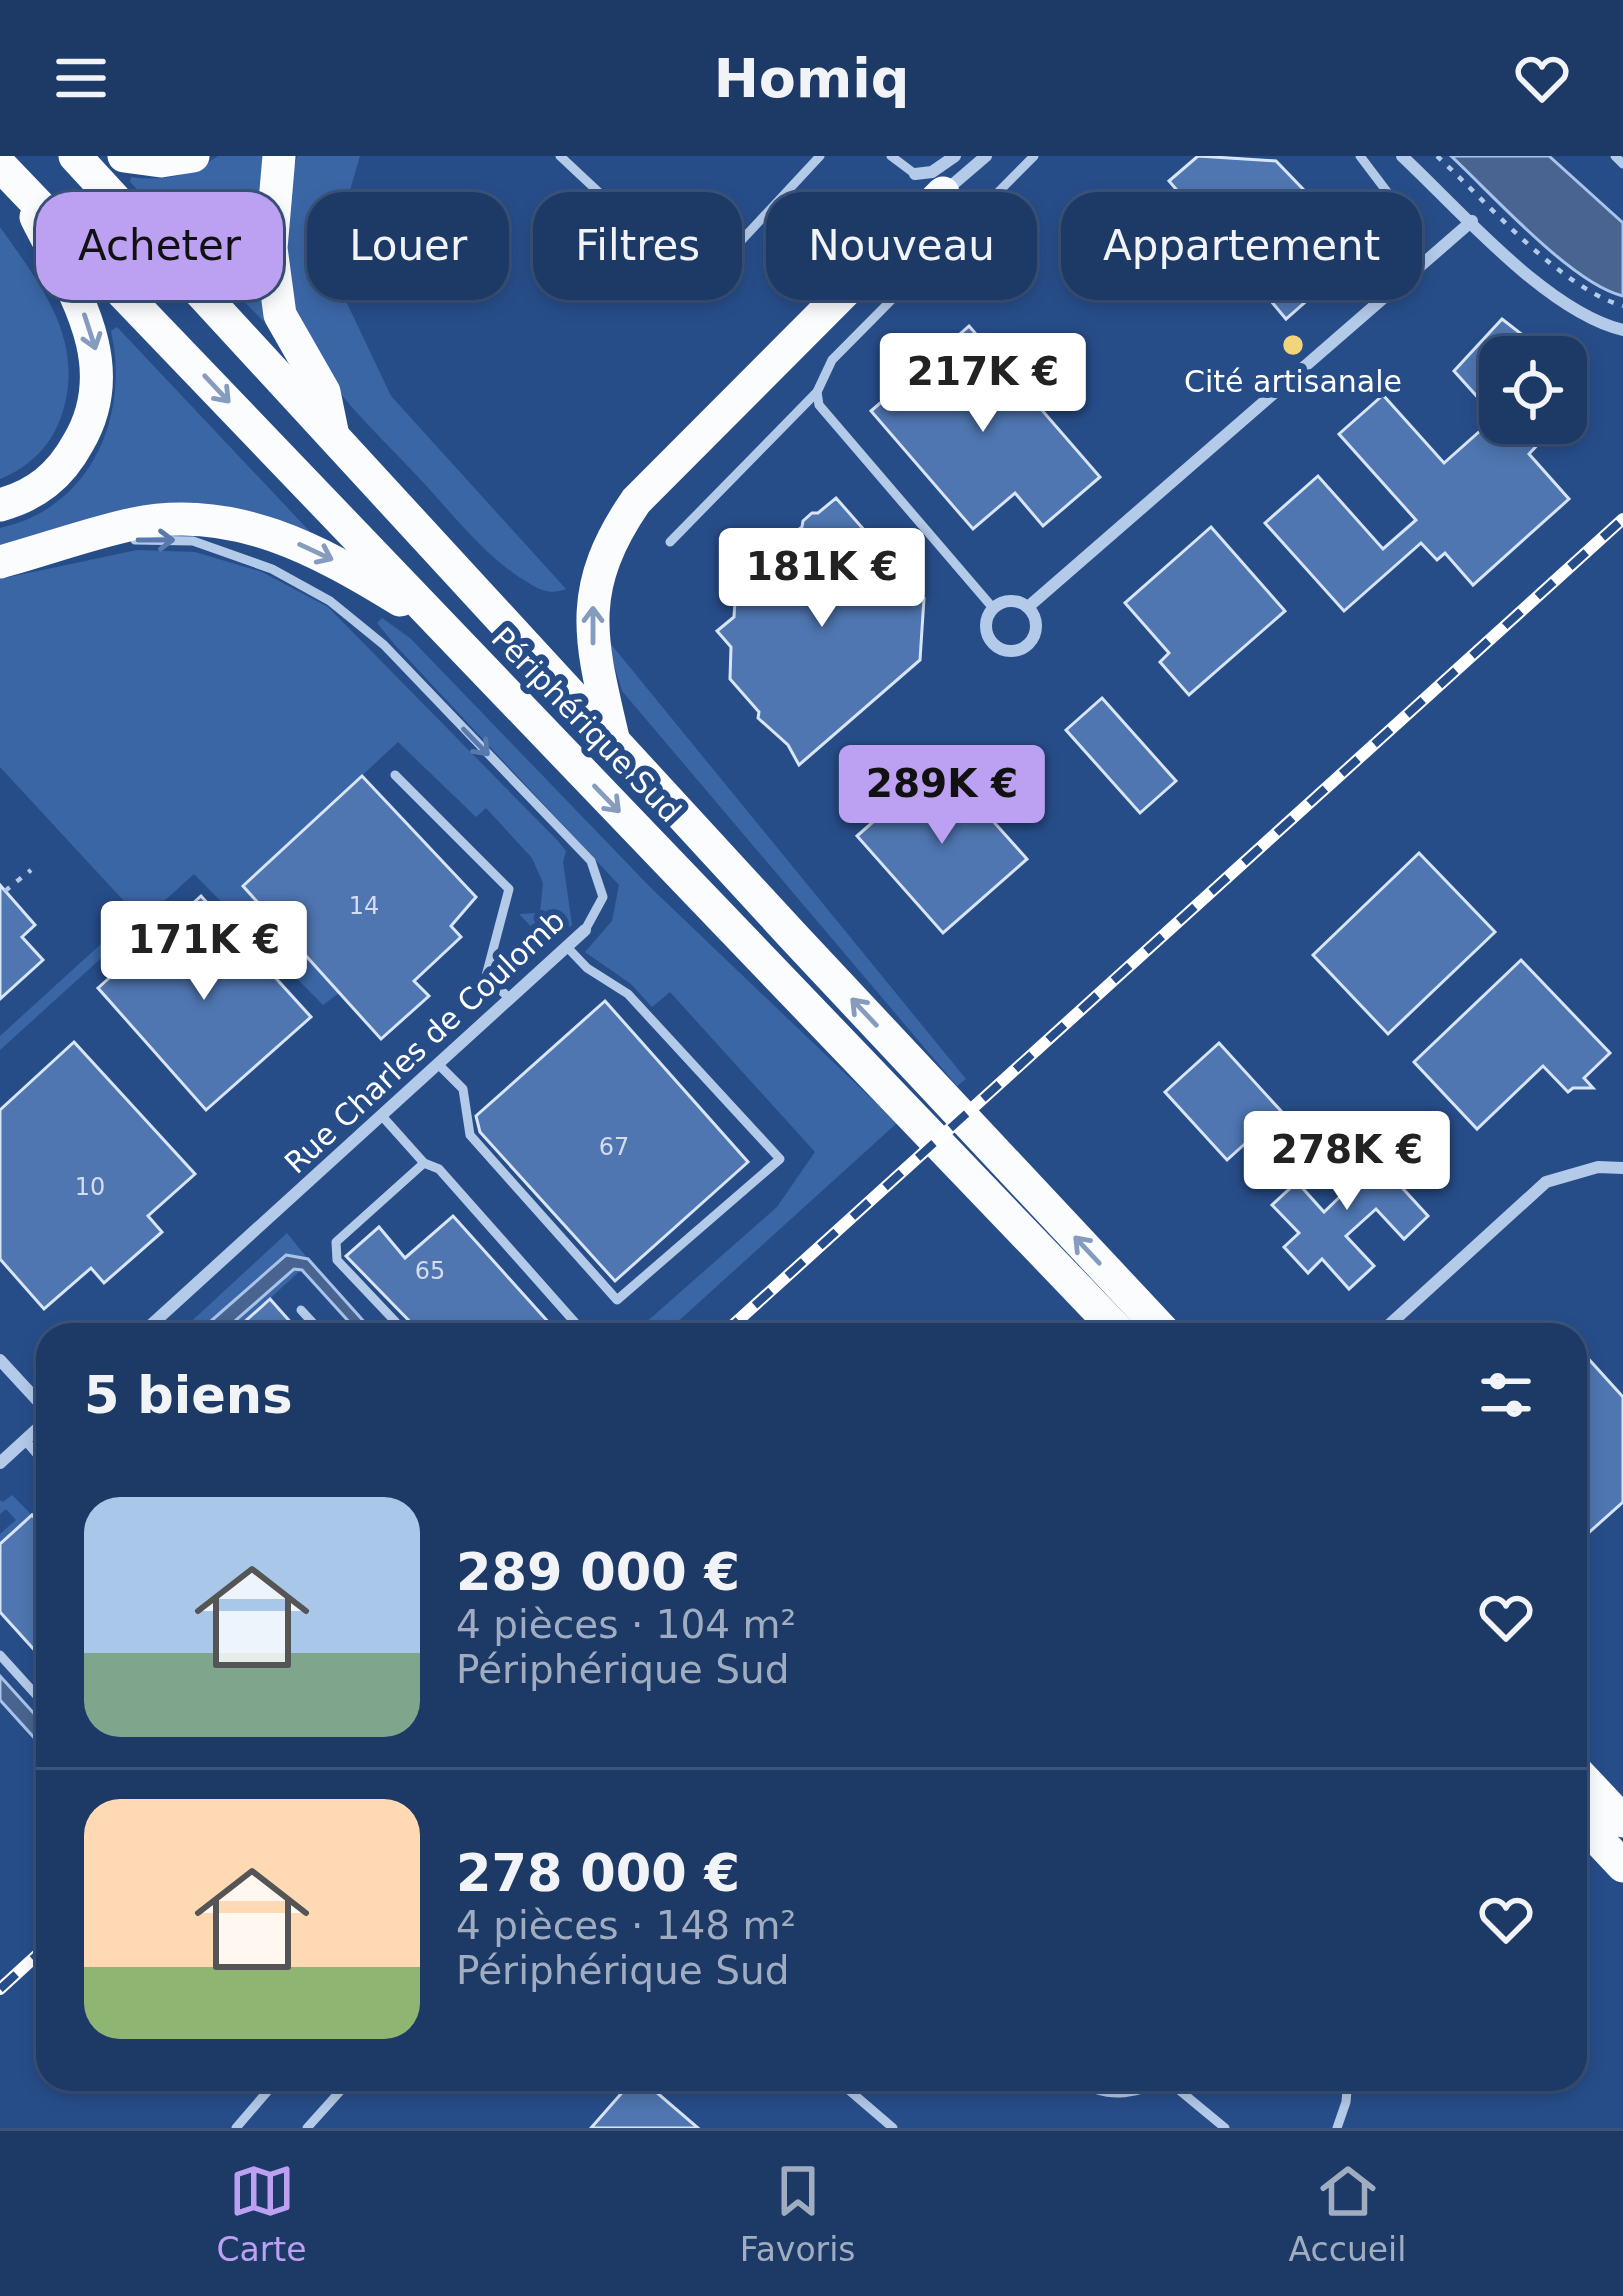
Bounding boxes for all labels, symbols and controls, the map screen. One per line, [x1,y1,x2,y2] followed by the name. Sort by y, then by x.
[48,45,114,111] icon: menu
[1509,45,1575,111] icon: heart
[714,47,909,110] text: Homiq
[36,192,283,300] chip: Acheter
[307,192,509,300] chip: Louer
[533,192,742,300] chip: Filtres
[766,192,1037,300] chip: Nouveau
[1061,192,1422,300] chip: Appartement
[80,312,102,350] one-way arrow
[1280,332,1306,358] marker: Cité artisanale
[885,333,1081,435] pin: 217K €
[1479,336,1587,444] map controls
[1479,336,1587,444] button: locate
[907,349,1059,394] text: 217K €
[1184,364,1402,399] place label: Cité artisanale
[202,374,230,403] one-way arrow
[724,528,920,630] pin: 181K €
[136,529,175,551] one-way arrow
[297,542,333,564] one-way arrow
[746,544,898,589] text: 181K €
[582,606,604,645] one-way arrow
[485,620,688,829] street label: Périphérique Sud
[461,727,490,756] one-way arrow
[844,745,1040,847] pin: 289K €
[866,761,1018,806] text: 289K €
[593,784,621,813] one-way arrow
[349,892,379,920] house number: 14
[106,901,302,1003] pin: 171K €
[278,903,572,1180] street label: Rue Charles de Coulomb
[128,917,280,962] text: 171K €
[850,997,878,1027] one-way arrow
[1249,1111,1445,1213] pin: 278K €
[1271,1127,1423,1172] text: 278K €
[599,1133,629,1161] house number: 67
[75,1173,105,1201] house number: 10
[1073,1235,1101,1265] one-way arrow
[415,1257,445,1285] house number: 65
[1473,1362,1539,1428] icon: filters
[84,1366,292,1425] text: 5 biens
[456,1543,740,1602] text: 289 000 €
[180,1545,324,1689] icon: home
[1473,1584,1539,1650] icon: heart
[456,1602,796,1647] text: 4 pièces · 104 m²
[456,1647,789,1692] text: Périphérique Sud
[456,1844,740,1903] text: 278 000 €
[180,1847,324,1991] icon: home
[1473,1886,1539,1952] icon: heart
[456,1903,796,1948] text: 4 pièces · 148 m²
[456,1948,789,1993] text: Périphérique Sud
[217,2158,307,2269] tab: Carte
[740,2158,856,2269] tab: Favoris
[1289,2158,1406,2269] tab: Accueil

